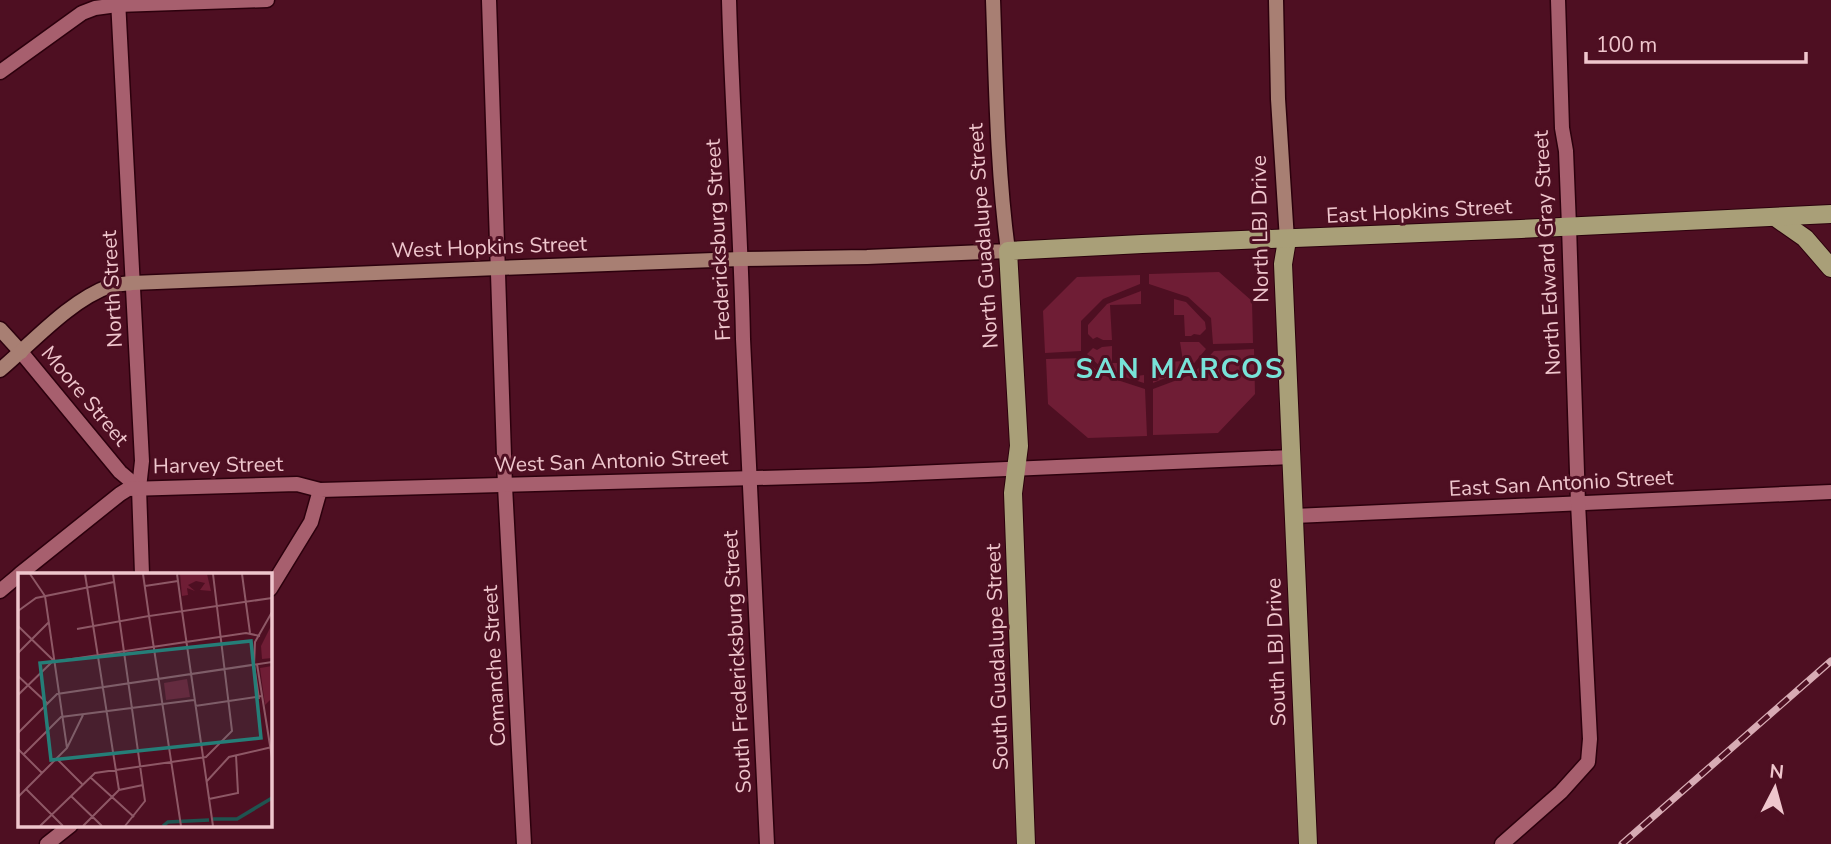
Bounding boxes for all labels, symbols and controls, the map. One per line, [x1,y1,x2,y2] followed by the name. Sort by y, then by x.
[1586,21,1806,65] scale bar
[1596,31,1657,59] text: 100 m
[961,122,1005,350] street label: North Guadalupe Street
[1527,129,1567,376] street label: North Edward Gray Street
[699,138,737,342] street label: Fredericksburg Street
[1245,155,1275,303] street label: North LBJ Drive
[1325,192,1513,230] street label: East Hopkins Street
[95,229,129,348] street label: North Street
[391,230,588,264] street label: West Hopkins Street
[35,340,136,452] street label: Moore Street
[1075,350,1285,388] district label: SAN MARCOS
[493,443,729,479] street label: West San Antonio Street
[153,450,284,480] street label: Harvey Street
[1448,463,1675,503] street label: East San Antonio Street
[716,529,758,794] street label: South Fredericksburg Street
[979,543,1015,771] street label: South Guadalupe Street
[18,573,271,826] inset map
[1259,577,1293,727] street label: South LBJ Drive
[476,584,512,747] street label: Comanche Street
[1740,753,1810,823] north arrow
[1768,758,1785,786] text: N

